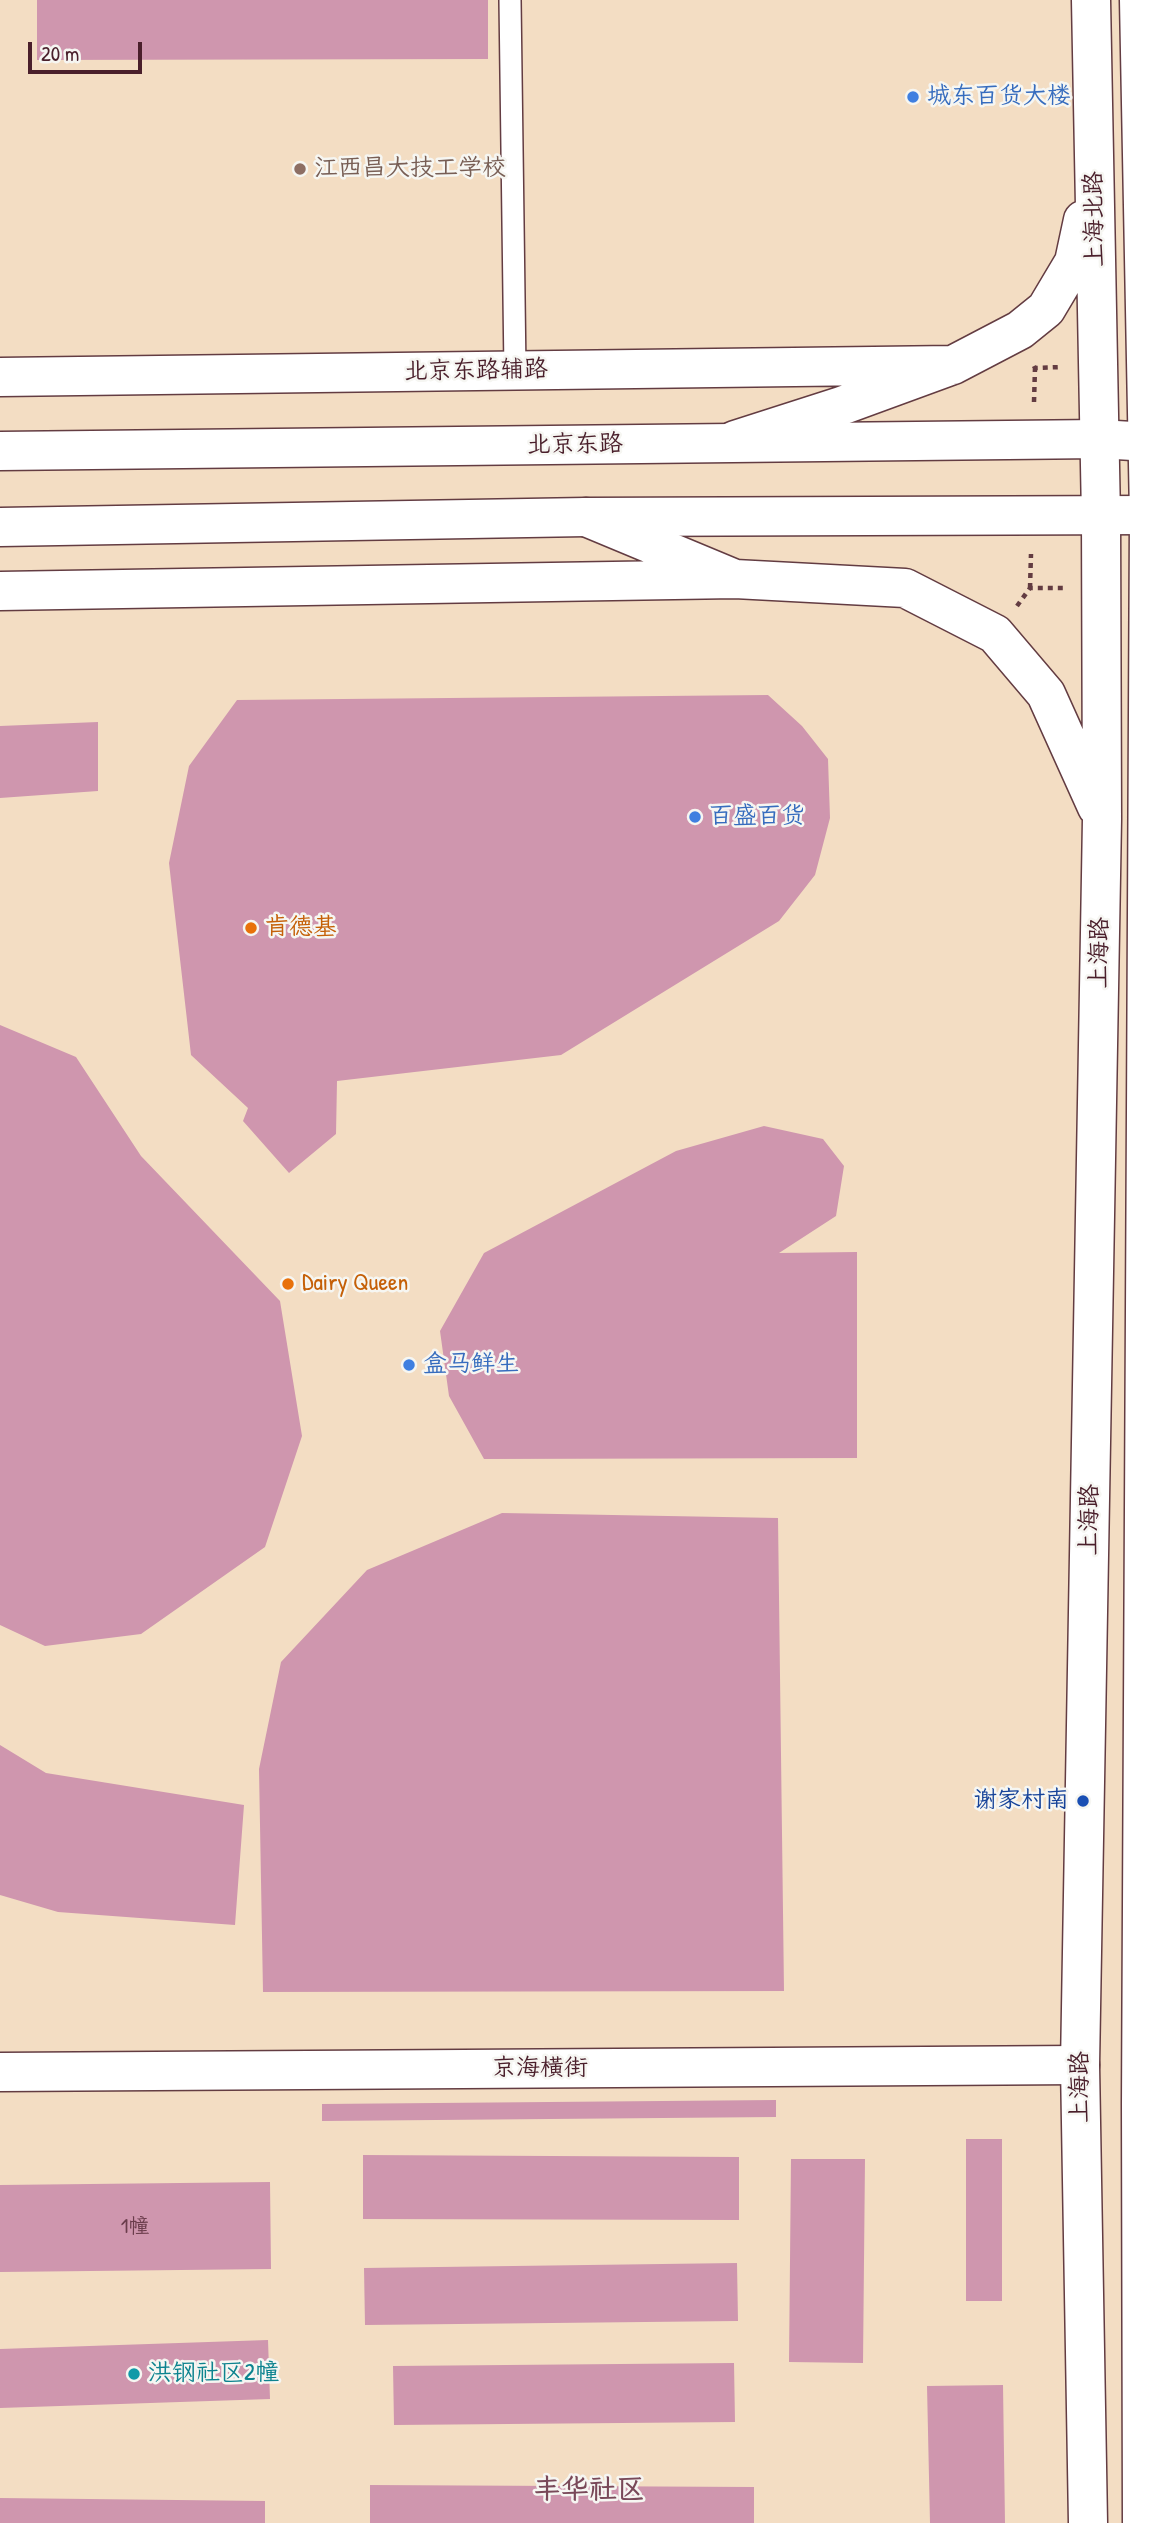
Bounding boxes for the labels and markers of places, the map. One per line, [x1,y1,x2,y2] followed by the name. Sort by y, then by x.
[927,83,1071,111] place label: 城东百货大楼
[905,89,921,105] marker: 城东百货大楼
[314,155,506,183] place label: 江西昌大技工学校
[292,161,308,177] marker: 江西昌大技工学校
[709,803,805,831] place label: 百盛百货
[687,809,703,825] marker: 百盛百货
[265,914,337,942] place label: 肯德基
[243,920,259,936] marker: 肯德基
[302,1270,408,1298] place label: Dairy Queen
[280,1276,296,1292] marker: Dairy Queen
[423,1351,519,1379] place label: 盒马鲜生
[401,1357,417,1373] marker: 盒马鲜生
[973,1787,1069,1815] place label: 谢家村南
[1075,1793,1091,1809] marker: 谢家村南
[148,2360,279,2388] place label: 洪钢社区2幢
[126,2366,142,2382] marker: 洪钢社区2幢

